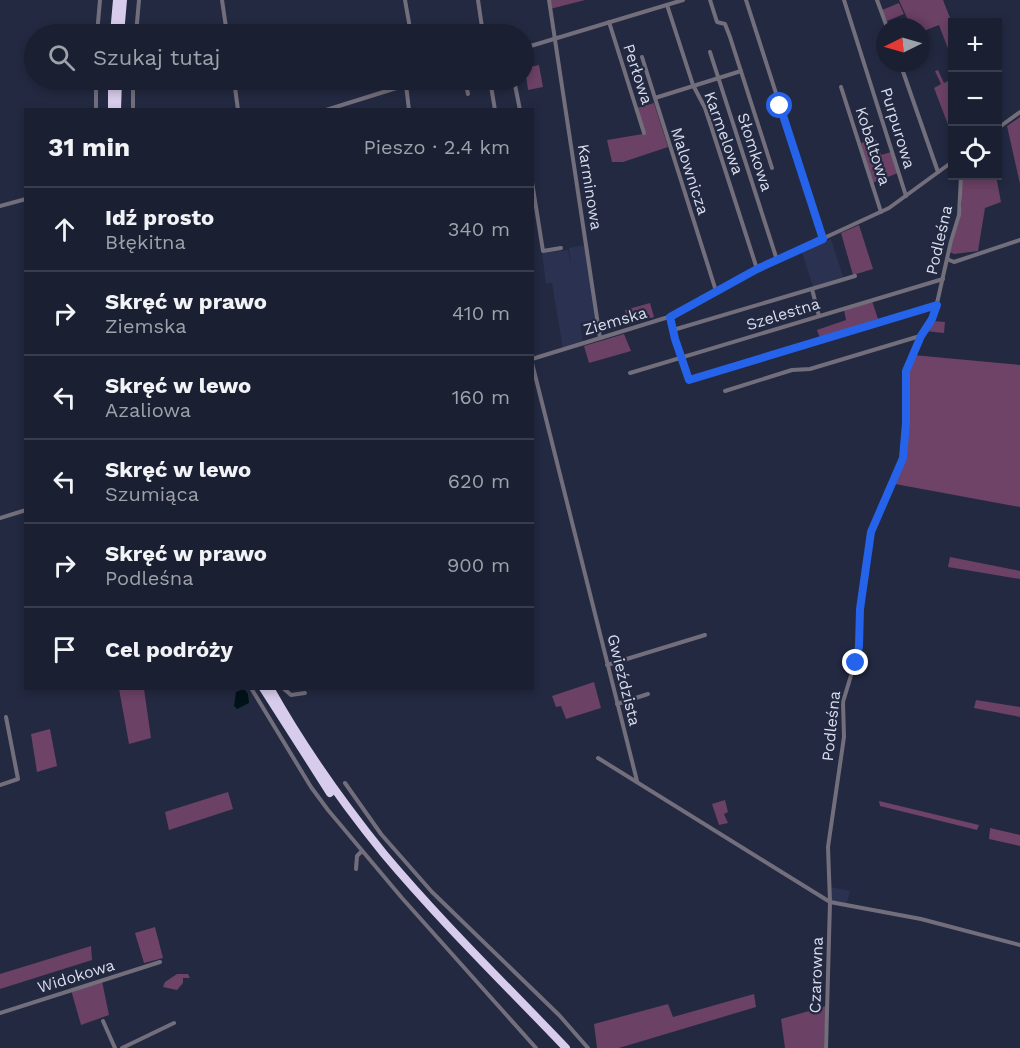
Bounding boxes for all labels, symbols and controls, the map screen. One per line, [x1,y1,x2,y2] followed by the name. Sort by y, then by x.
[876,18,930,72] north arrow
[948,18,1002,180] map controls
[948,18,1002,72] button: +
[24,24,534,90] search box
[45,41,78,74] icon: search
[619,41,657,107] street label: Perłowa
[93,45,220,70] text: Szukaj tutaj
[948,72,1002,126] button: −
[877,85,919,171] street label: Purpurowa
[700,89,748,177] street label: Karmelowa
[766,92,792,118] route start
[851,104,895,188] street label: Kobaltowa
[733,110,777,194] street label: Słomkowa
[667,125,713,217] street label: Malownicza
[948,126,1002,180] button: locate
[48,132,130,162] text: 31 min
[364,135,510,159] text: Pieszo · 2.4 km
[574,143,606,231] street label: Karminowa
[922,203,956,277] street label: Podleśna
[105,205,214,230] text: Idź prosto
[48,213,81,246] icon: ahead
[448,217,510,241] text: 340 m
[105,230,186,254] text: Błękitna
[105,289,267,314] text: Skręć w prawo
[744,294,822,334] street label: Szelestna
[48,297,81,330] icon: right
[452,301,510,325] text: 410 m
[581,303,649,339] street label: Ziemska
[105,314,187,338] text: Ziemska
[105,373,251,398] text: Skręć w lewo
[48,381,81,414] icon: left
[452,385,510,409] text: 160 m
[105,398,191,422] text: Azaliowa
[105,457,251,482] text: Skręć w lewo
[48,465,81,498] icon: left
[448,469,510,493] text: 620 m
[105,482,199,506] text: Szumiąca
[105,541,267,566] text: Skręć w prawo
[48,549,81,582] icon: right
[447,553,510,577] text: 900 m
[105,566,193,590] text: Podleśna
[603,632,645,728] street label: Gwieździsta
[48,633,81,666] icon: arrive
[105,637,233,662] text: Cel podróży
[842,649,868,675] route end
[818,690,844,762] street label: Podleśna
[805,936,827,1014] street label: Czarowna
[35,955,117,997] street label: Widokowa

